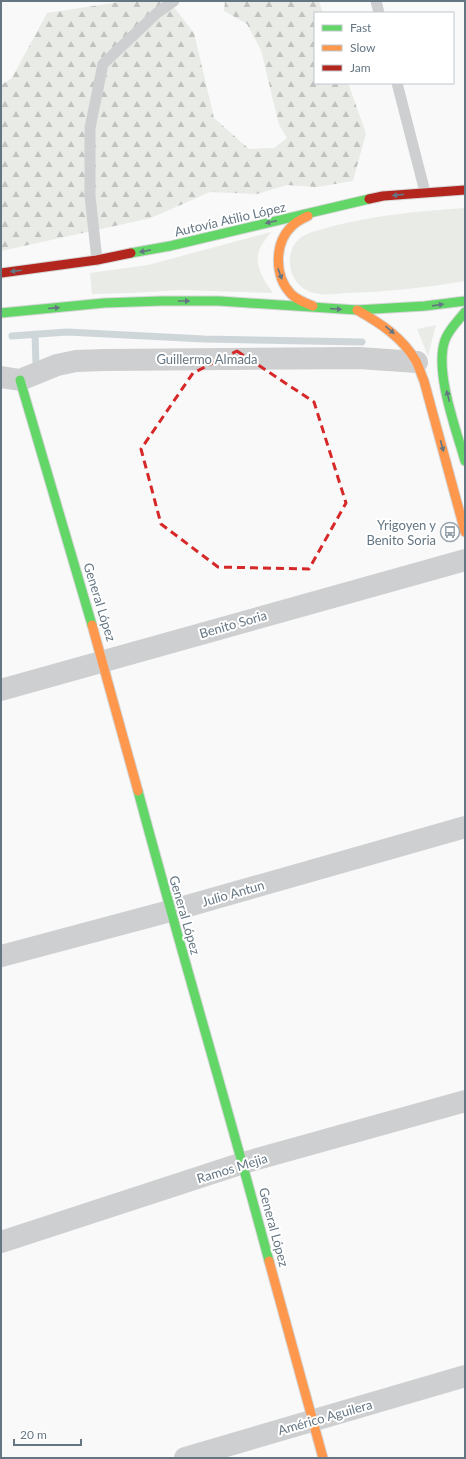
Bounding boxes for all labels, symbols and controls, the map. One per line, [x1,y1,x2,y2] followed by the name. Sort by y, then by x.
[314,12,454,84] legend
[350,20,372,35] text: Fast
[350,40,376,55] text: Slow
[350,60,371,75] text: Jam
[392,192,404,198] one-way arrow
[173,198,287,240] street label: Autovía Atilio López
[265,220,277,226] one-way arrow
[138,248,151,254] one-way arrow
[10,268,22,274] one-way arrow
[277,269,283,281] one-way arrow
[178,298,191,304] one-way arrow
[432,301,444,308] one-way arrow
[48,304,60,311] one-way arrow
[330,305,342,312] one-way arrow
[385,326,395,335] one-way arrow
[156,351,258,367] street label: Guillermo Almada
[445,390,451,402] one-way arrow
[439,441,445,453] one-way arrow
[366,517,436,548] place label: Yrigoyen y Benito Soria
[439,521,461,543] bus stop icon: Yrigoyen y Benito Soria
[80,561,120,643] street label: General López
[197,607,269,641] street label: Benito Soria
[166,874,204,956] street label: General López
[200,876,266,910] street label: Julio Antun
[195,1150,269,1186] street label: Ramos Mejia
[256,1186,292,1269] street label: General López
[276,1396,374,1438] street label: Américo Aguilera
[14,1421,81,1447] scale bar
[20,1427,47,1442] text: 20 m

